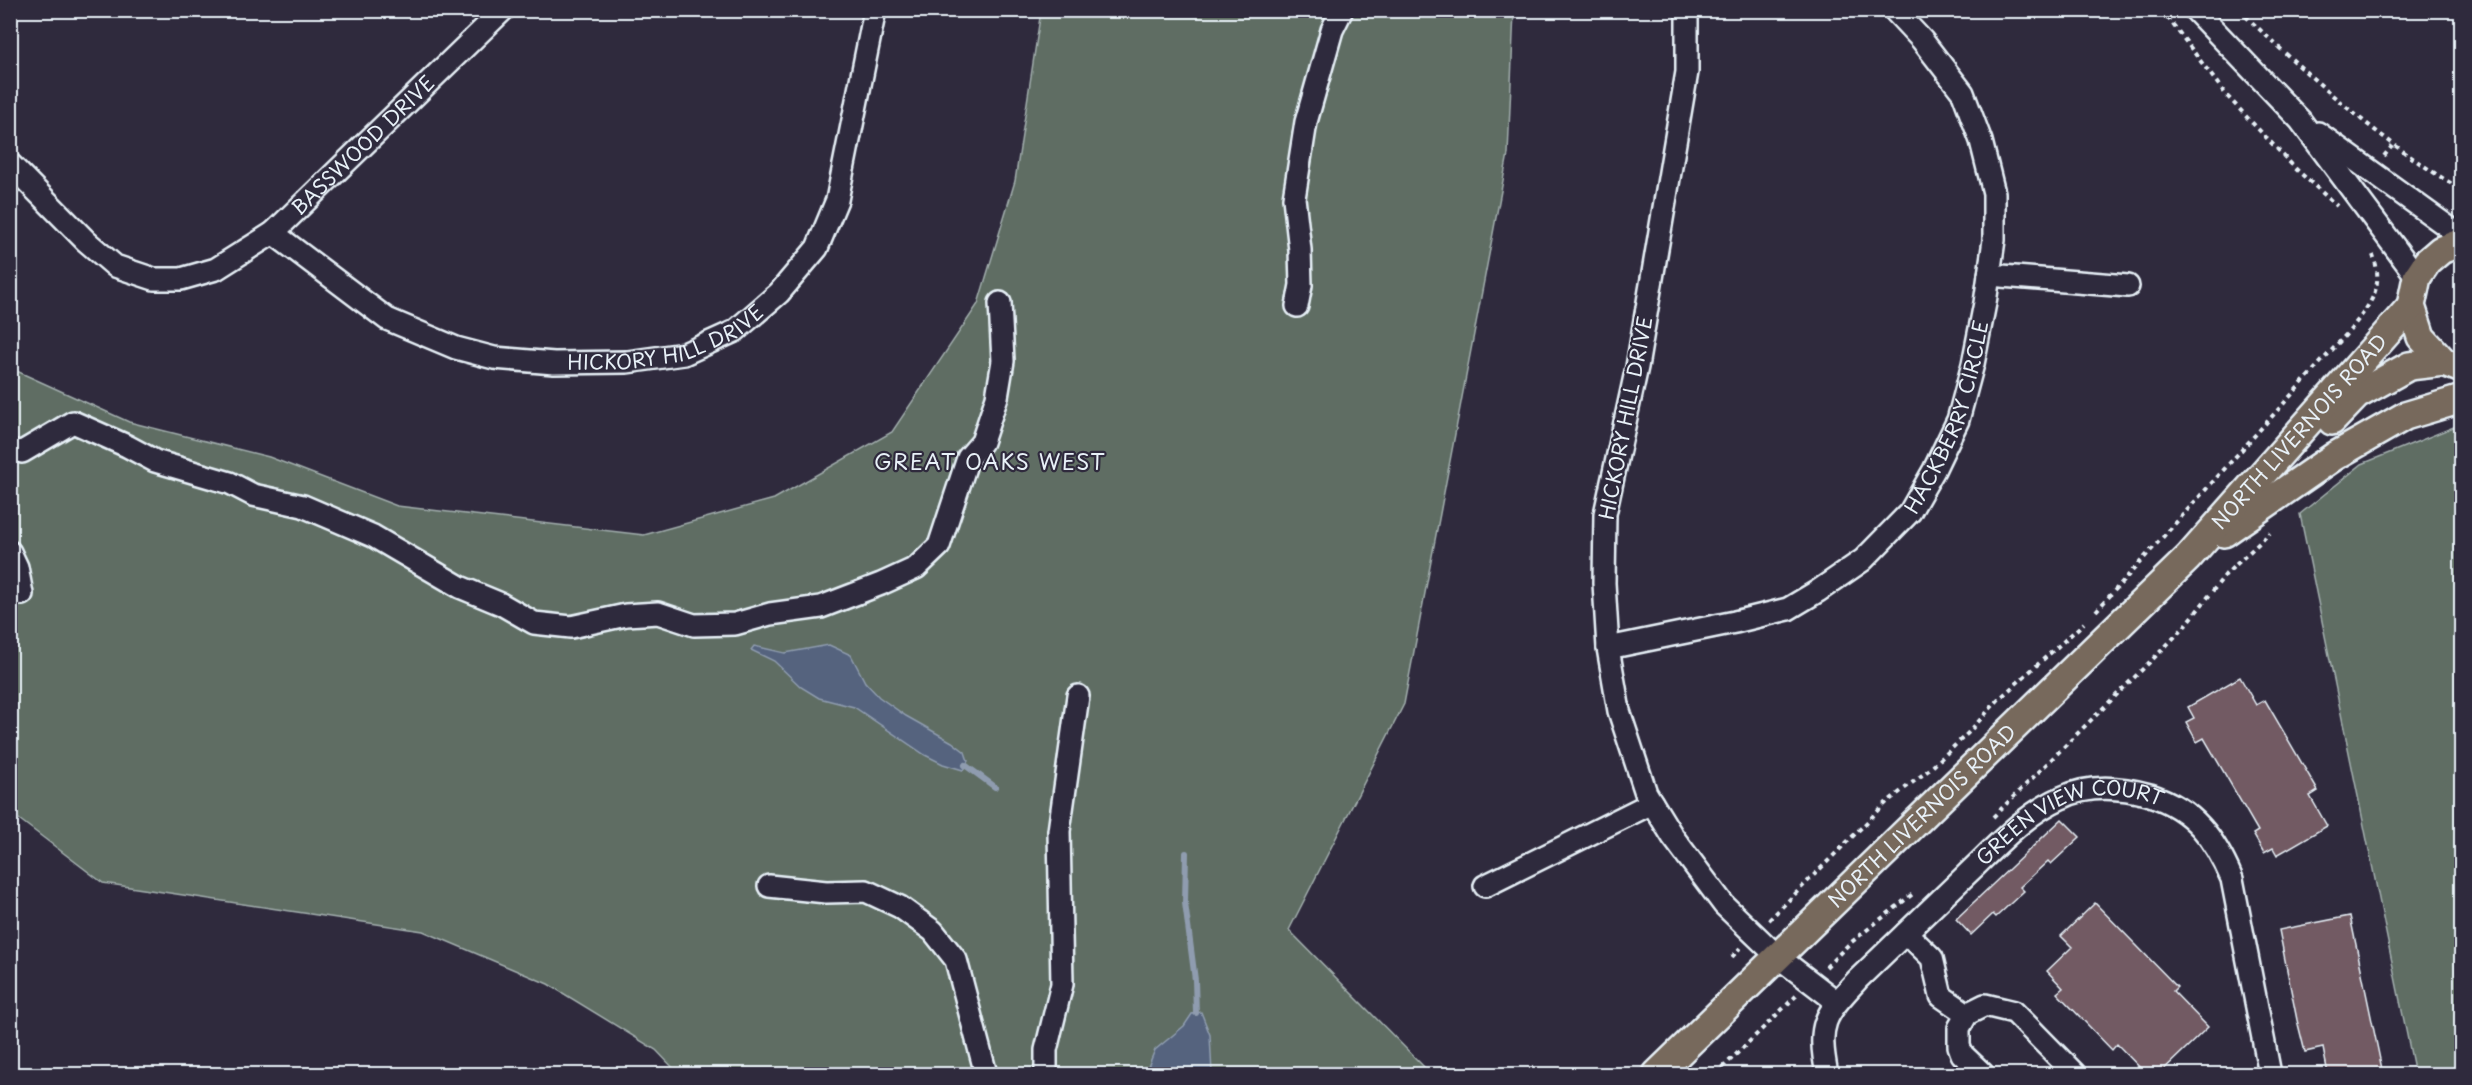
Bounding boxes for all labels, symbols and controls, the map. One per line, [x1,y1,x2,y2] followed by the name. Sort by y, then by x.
[284,68,441,222] street label: BASSWOOD DRIVE
[567,297,770,377] street label: HICKORY HILL DRIVE
[1591,314,1659,522] street label: HICKORY HILL DRIVE
[1896,317,1995,519] street label: HACKBERRY CIRCLE
[2204,327,2394,536] street label: NORTH LIVERNOIS ROAD
[874,445,1106,477] district label: GREAT OAKS WEST
[1821,717,2023,914] street label: NORTH LIVERNOIS ROAD
[1969,772,2169,872] street label: GREEN VIEW COURT

